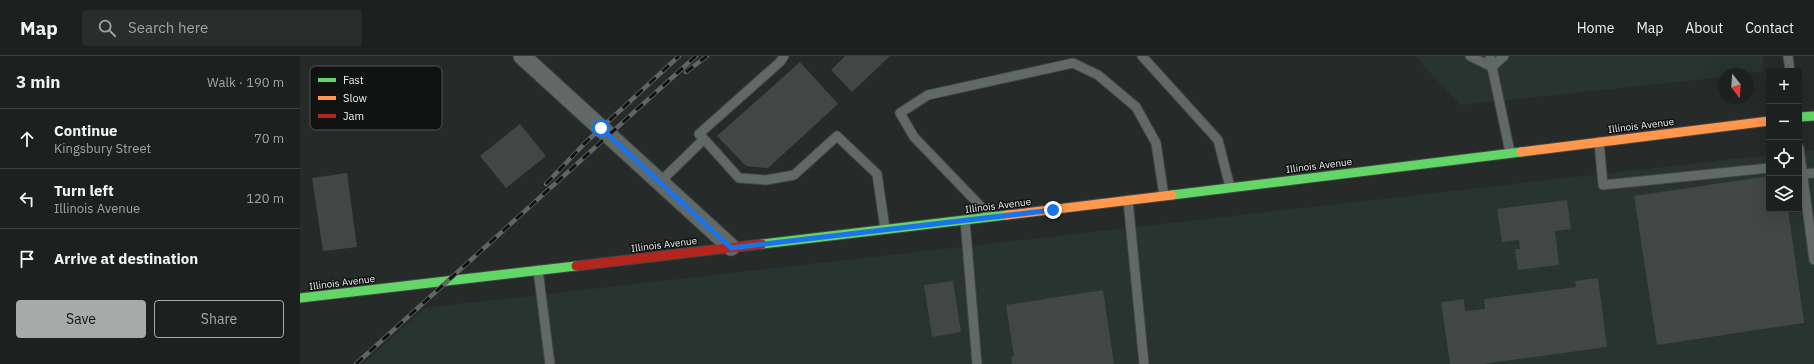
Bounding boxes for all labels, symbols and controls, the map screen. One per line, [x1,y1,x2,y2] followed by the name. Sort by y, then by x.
[82,10,362,46] search box
[20,16,58,40] text: Map
[96,17,118,39] icon: search
[128,18,208,37] text: Search here
[1577,19,1614,37] text: Home
[1636,19,1663,37] text: Map
[1685,19,1723,37] text: About
[1745,19,1794,37] text: Contact
[310,66,442,130] legend
[1718,68,1754,104] north arrow
[1766,68,1802,212] map controls
[1766,68,1802,104] button: +
[16,71,60,93] text: 3 min
[343,73,364,87] text: Fast
[207,74,284,91] text: Walk · 190 m
[343,91,367,105] text: Slow
[1766,104,1802,140] button: −
[343,109,364,123] text: Jam
[1607,115,1675,136] street label: Illinois Avenue
[592,119,610,137] route start
[54,121,118,140] text: Continue
[16,128,38,150] icon: ahead
[254,130,284,147] text: 70 m
[54,140,151,157] text: Kingsbury Street
[1766,140,1802,176] button: locate
[1285,155,1353,176] street label: Illinois Avenue
[1766,176,1802,212] button: layers
[54,181,114,200] text: Turn left
[16,188,38,210] icon: left
[246,190,284,207] text: 120 m
[964,195,1032,216] street label: Illinois Avenue
[54,200,140,217] text: Illinois Avenue
[1044,201,1062,219] route end
[630,234,698,255] street label: Illinois Avenue
[16,248,38,270] icon: arrive
[54,249,198,268] text: Arrive at destination
[308,272,376,293] street label: Illinois Avenue
[16,300,146,338] button: Save
[154,300,284,338] button: Share

